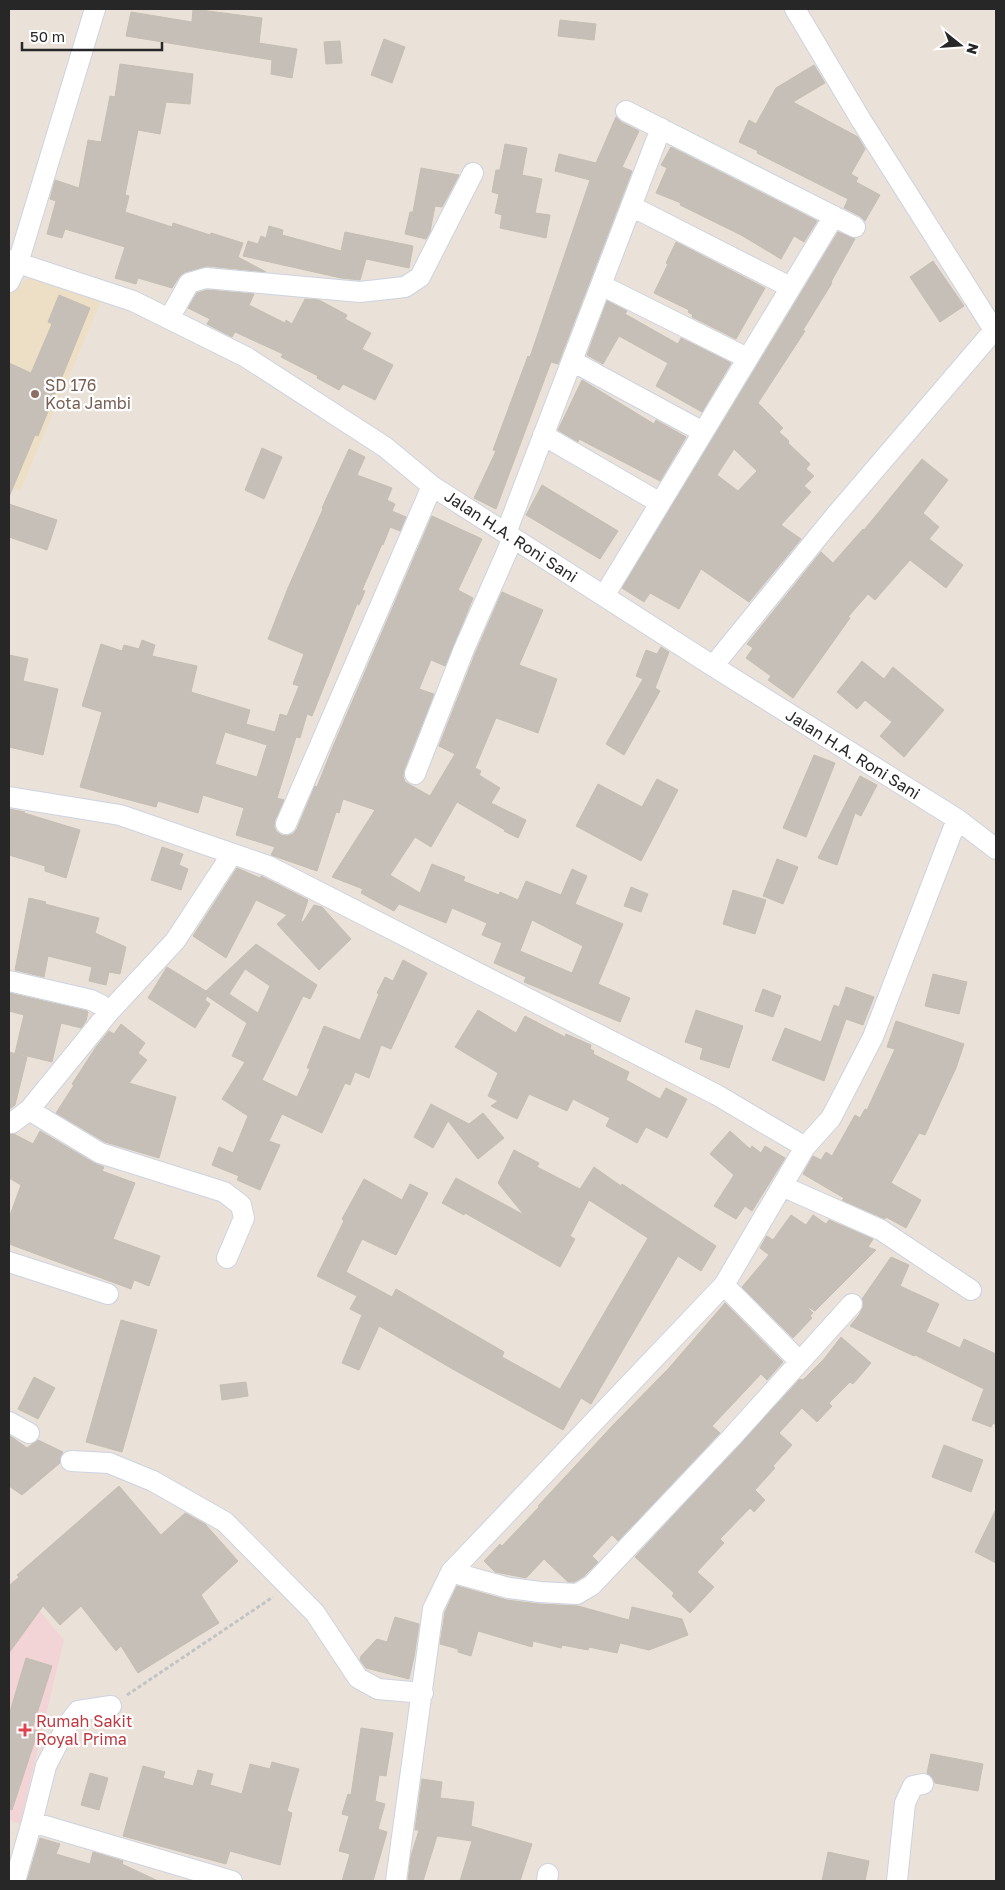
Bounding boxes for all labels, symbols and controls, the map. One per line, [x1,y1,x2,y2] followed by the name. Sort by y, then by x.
[22,20,162,52] scale bar
[935,20,985,70] north arrow
[30,27,65,45] text: 50 m
[963,41,983,57] text: N
[45,375,131,413] place label: SD 176 Kota Jambi
[29,388,41,400] marker: SD 176 Kota Jambi
[441,486,581,586] street label: Jalan H.A. Roni Sani
[782,705,924,803] street label: Jalan H.A. Roni Sani
[36,1711,132,1749] place label: Rumah Sakit Royal Prima
[18,1723,32,1737] marker: Rumah Sakit Royal Prima

